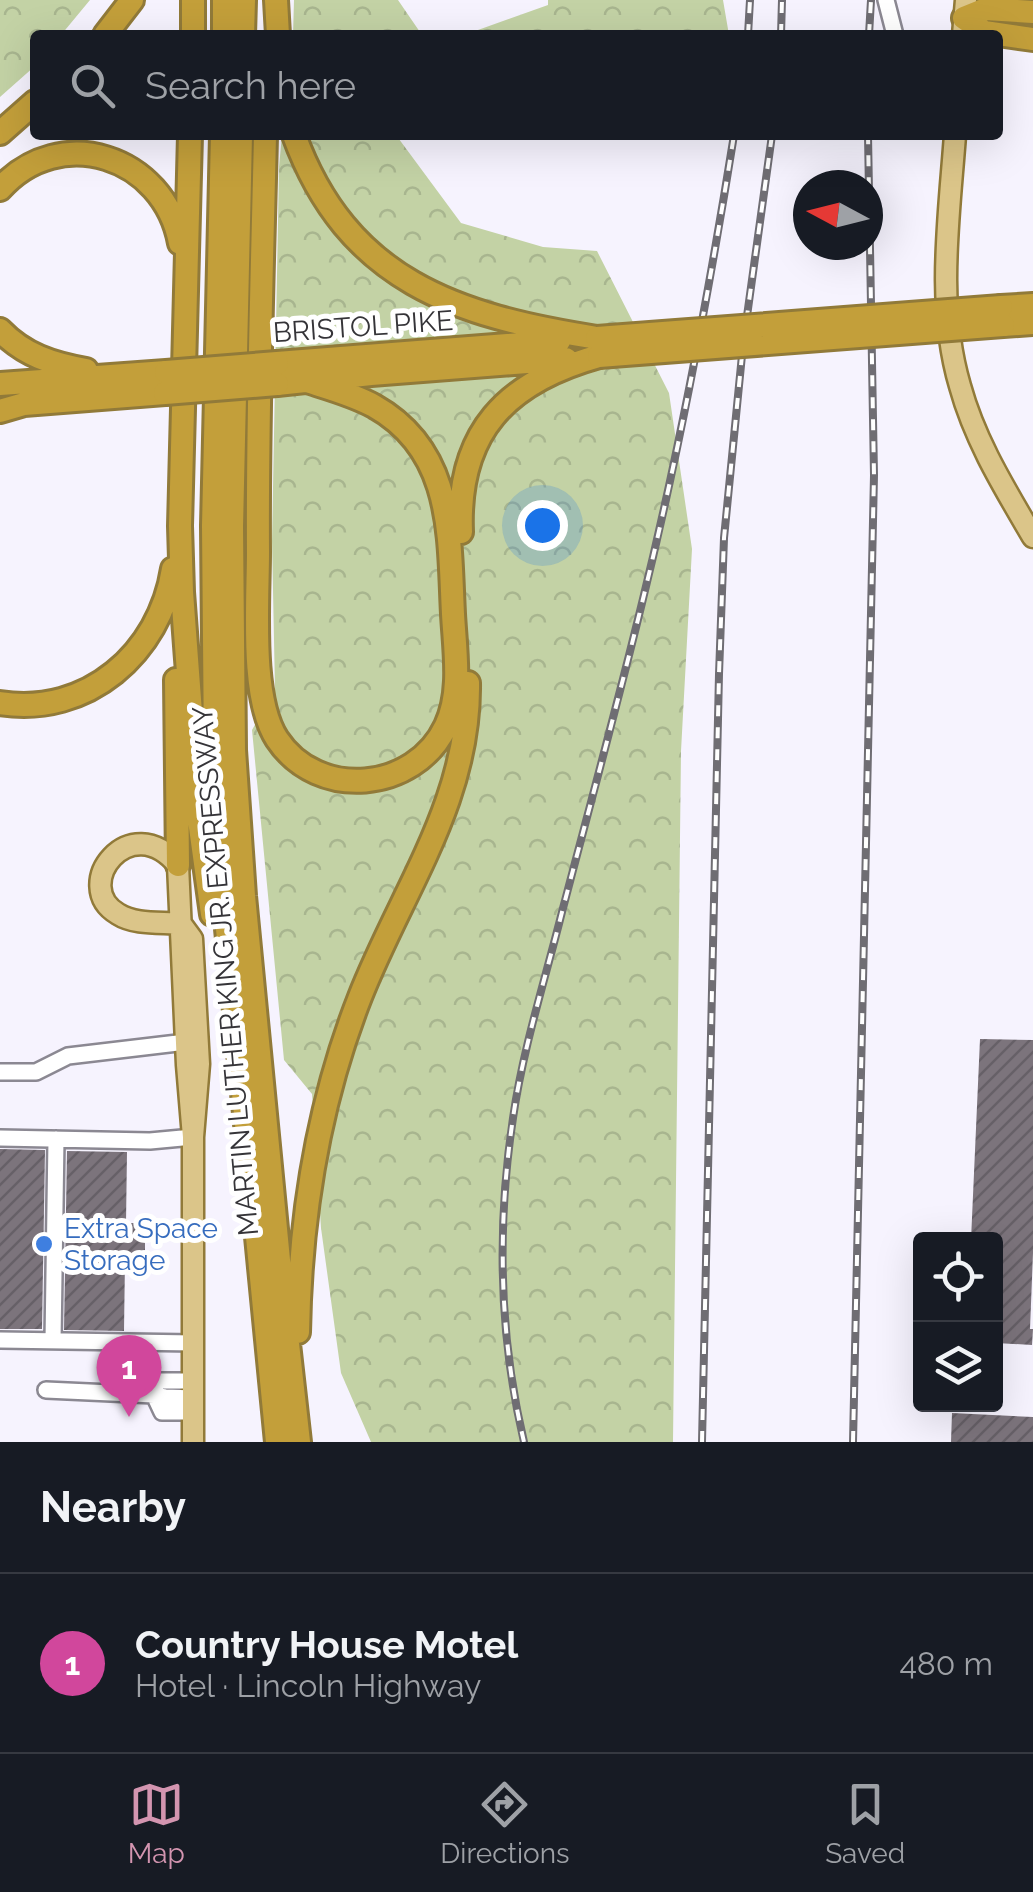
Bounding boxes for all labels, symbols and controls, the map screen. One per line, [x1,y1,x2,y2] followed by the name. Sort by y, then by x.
[30,30,1003,140] search box
[65,58,120,113] icon: search
[145,63,356,108] text: Search here
[793,170,883,260] north arrow
[272,304,454,349] street label: BRISTOL PIKE
[517,500,568,551] your location
[186,705,265,1237] street label: MARTIN LUTHER KING JR. EXPRESSWAY
[64,1212,218,1277] place label: Extra Space Storage
[913,1232,1003,1412] map controls
[913,1232,1003,1322] button: locate
[33,1233,55,1255] marker: Extra Space Storage
[913,1322,1003,1412] button: layers
[96,1334,162,1417] pin: 1
[40,1483,186,1532] text: Nearby
[135,1622,518,1667] text: Country House Motel
[65,1645,80,1682] text: 1
[899,1645,993,1682] text: 480 m
[135,1667,481,1704] text: Hotel · Lincoln Highway
[128,1777,185,1870] tab: Map
[440,1777,570,1870] tab: Directions
[825,1777,905,1870] tab: Saved

